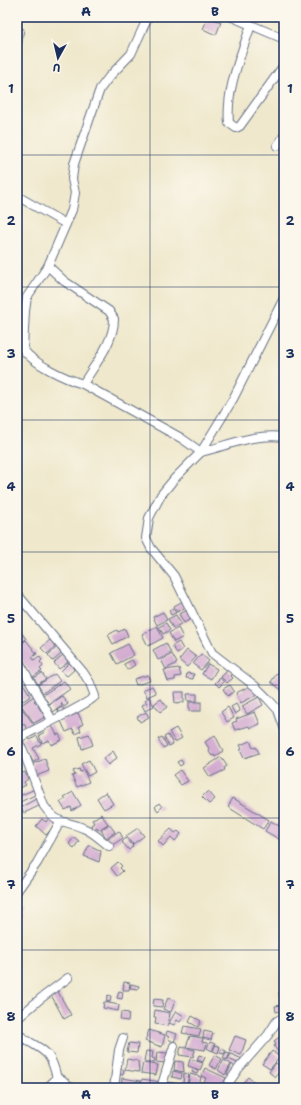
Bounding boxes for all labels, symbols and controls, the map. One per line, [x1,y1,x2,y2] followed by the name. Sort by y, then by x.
[81,3,91,20] text: A
[211,3,219,20] text: B
[38,38,78,78] north arrow
[52,59,61,75] text: U
[8,80,14,97] text: 1
[287,80,293,97] text: 1
[6,212,16,229] text: 2
[285,212,295,229] text: 2
[6,345,16,362] text: 3
[285,345,295,362] text: 3
[6,478,16,495] text: 4
[285,478,295,495] text: 4
[7,610,15,627] text: 5
[286,610,294,627] text: 5
[6,743,16,760] text: 6
[285,743,295,760] text: 6
[6,876,16,893] text: 7
[285,876,295,893] text: 7
[6,1008,16,1025] text: 8
[285,1008,295,1025] text: 8
[81,1086,91,1103] text: A
[211,1086,219,1103] text: B

